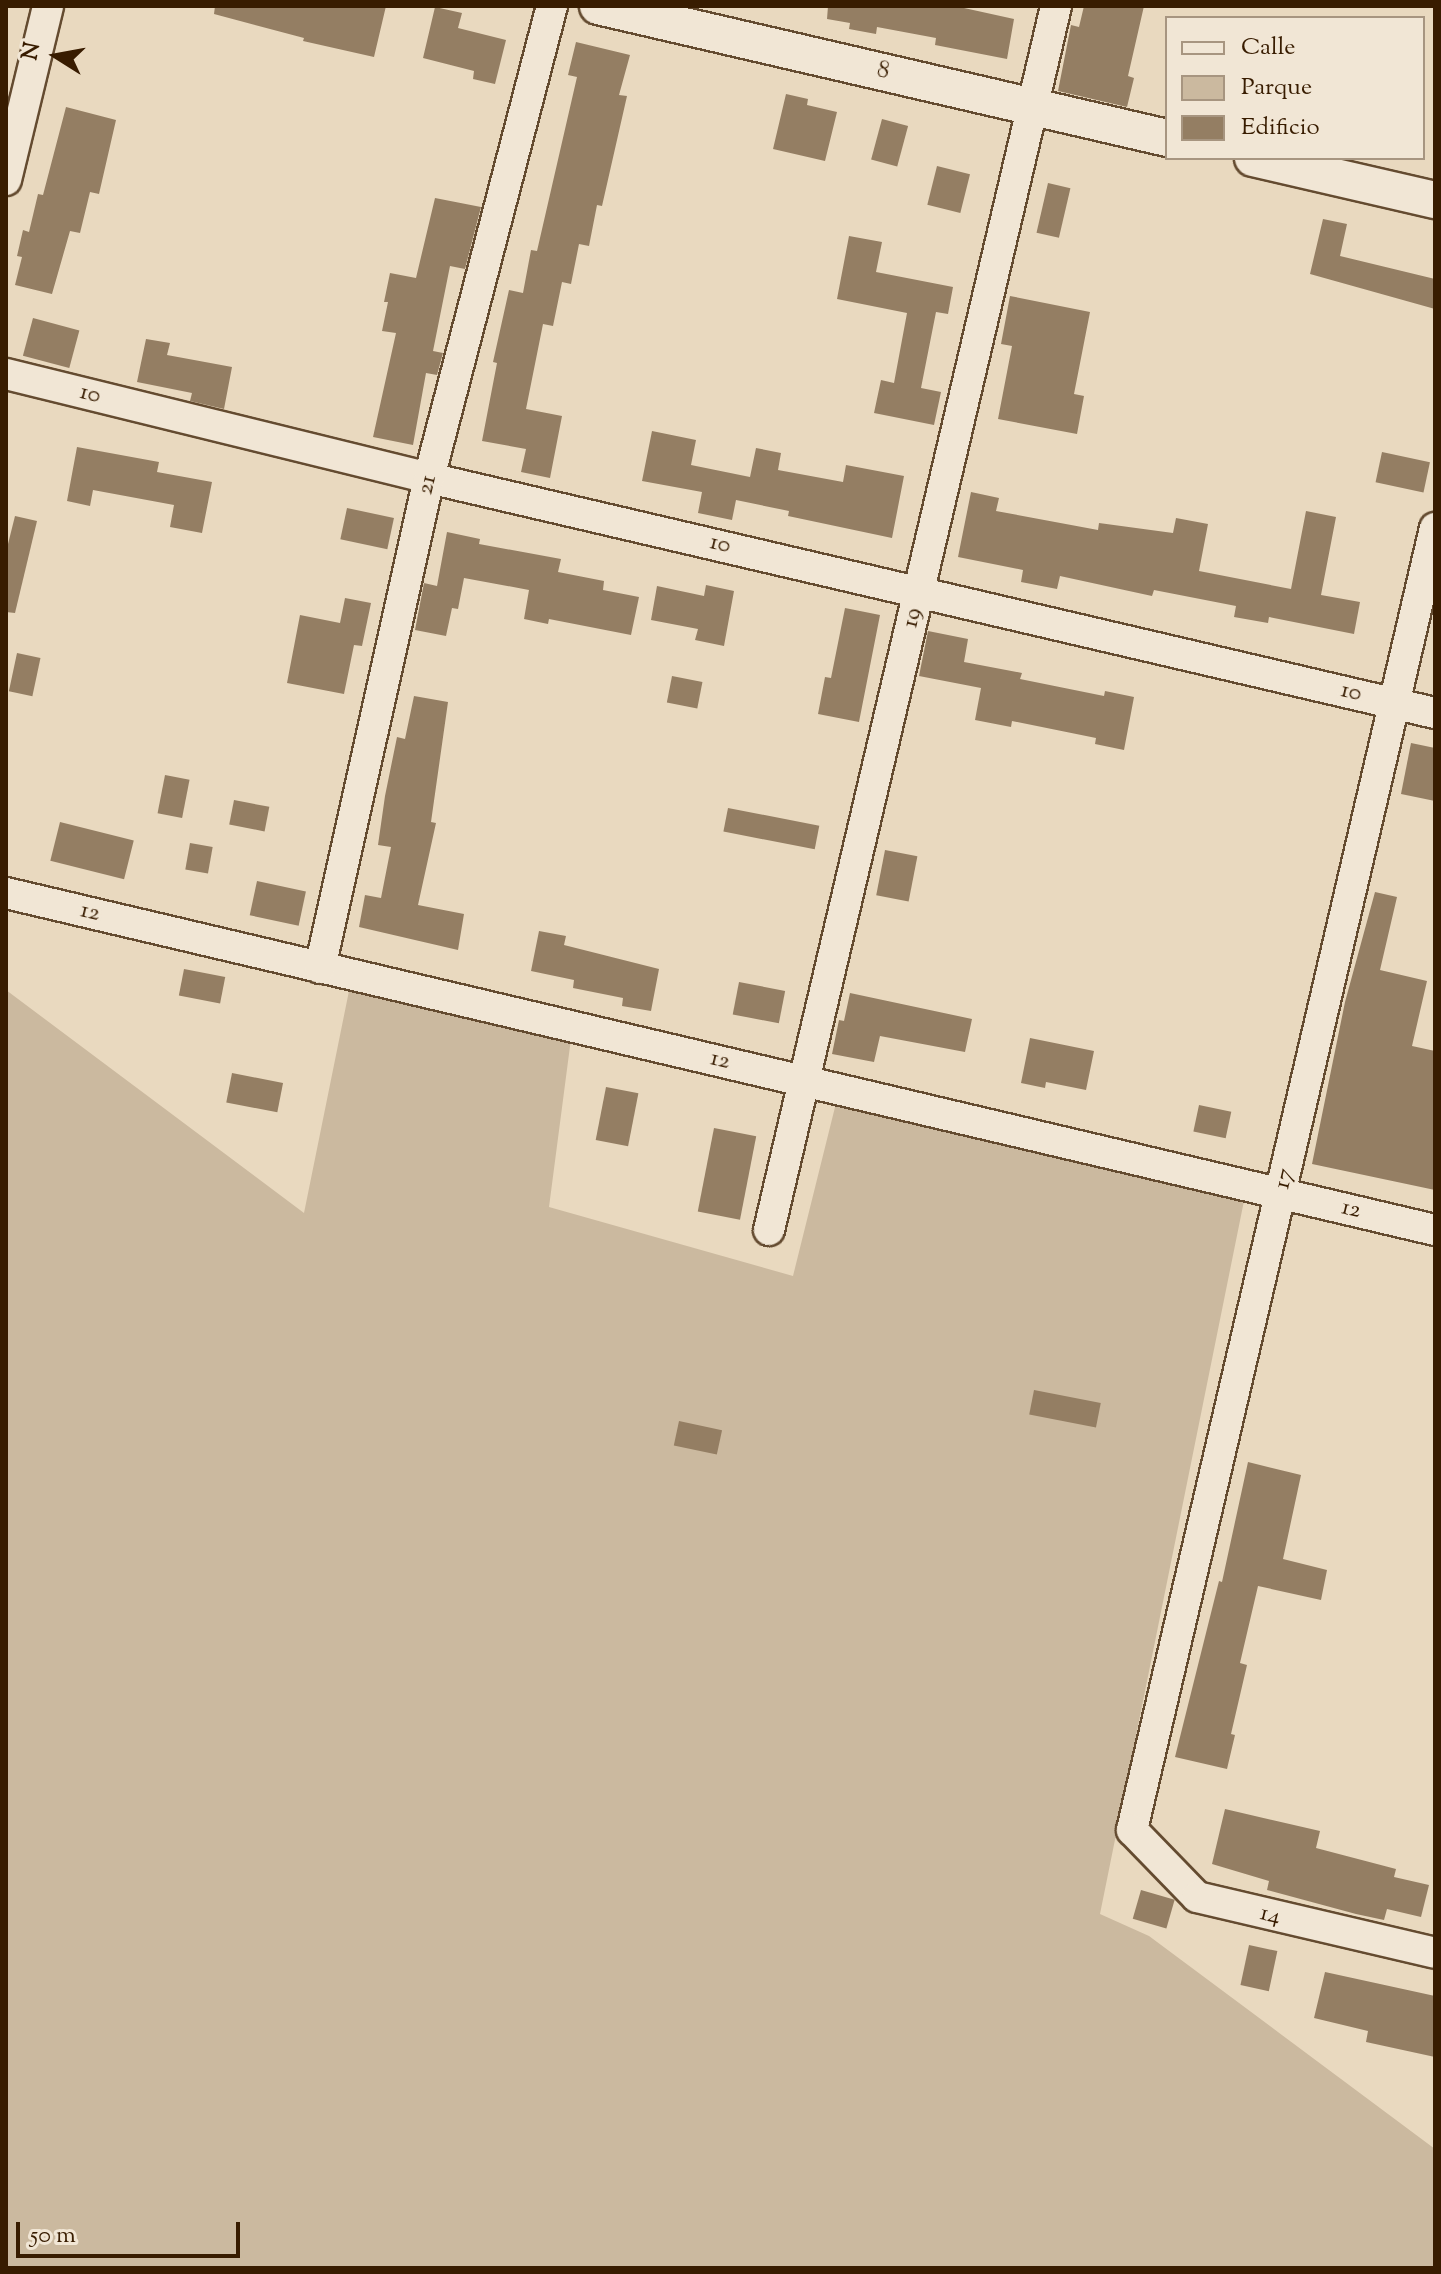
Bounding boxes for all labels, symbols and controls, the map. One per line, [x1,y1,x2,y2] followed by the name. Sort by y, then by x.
[16,16,96,96] north arrow
[1165,16,1425,160] legend
[1241,31,1295,65] text: Calle
[15,40,50,63] text: N
[874,57,892,87] street label: 8
[1241,71,1312,105] text: Parque
[1241,111,1320,145] text: Edificio
[77,379,103,411] street label: 10
[412,472,444,498] street label: 21
[707,529,733,561] street label: 10
[897,605,929,631] street label: 19
[1338,677,1364,709] street label: 10
[77,897,103,929] street label: 12
[707,1045,733,1077] street label: 12
[1269,1166,1301,1192] street label: 17
[1338,1194,1364,1226] street label: 12
[1257,1900,1283,1932] street label: 14
[20,2206,244,2256] scale bar
[30,2219,76,2253] text: 50 m

